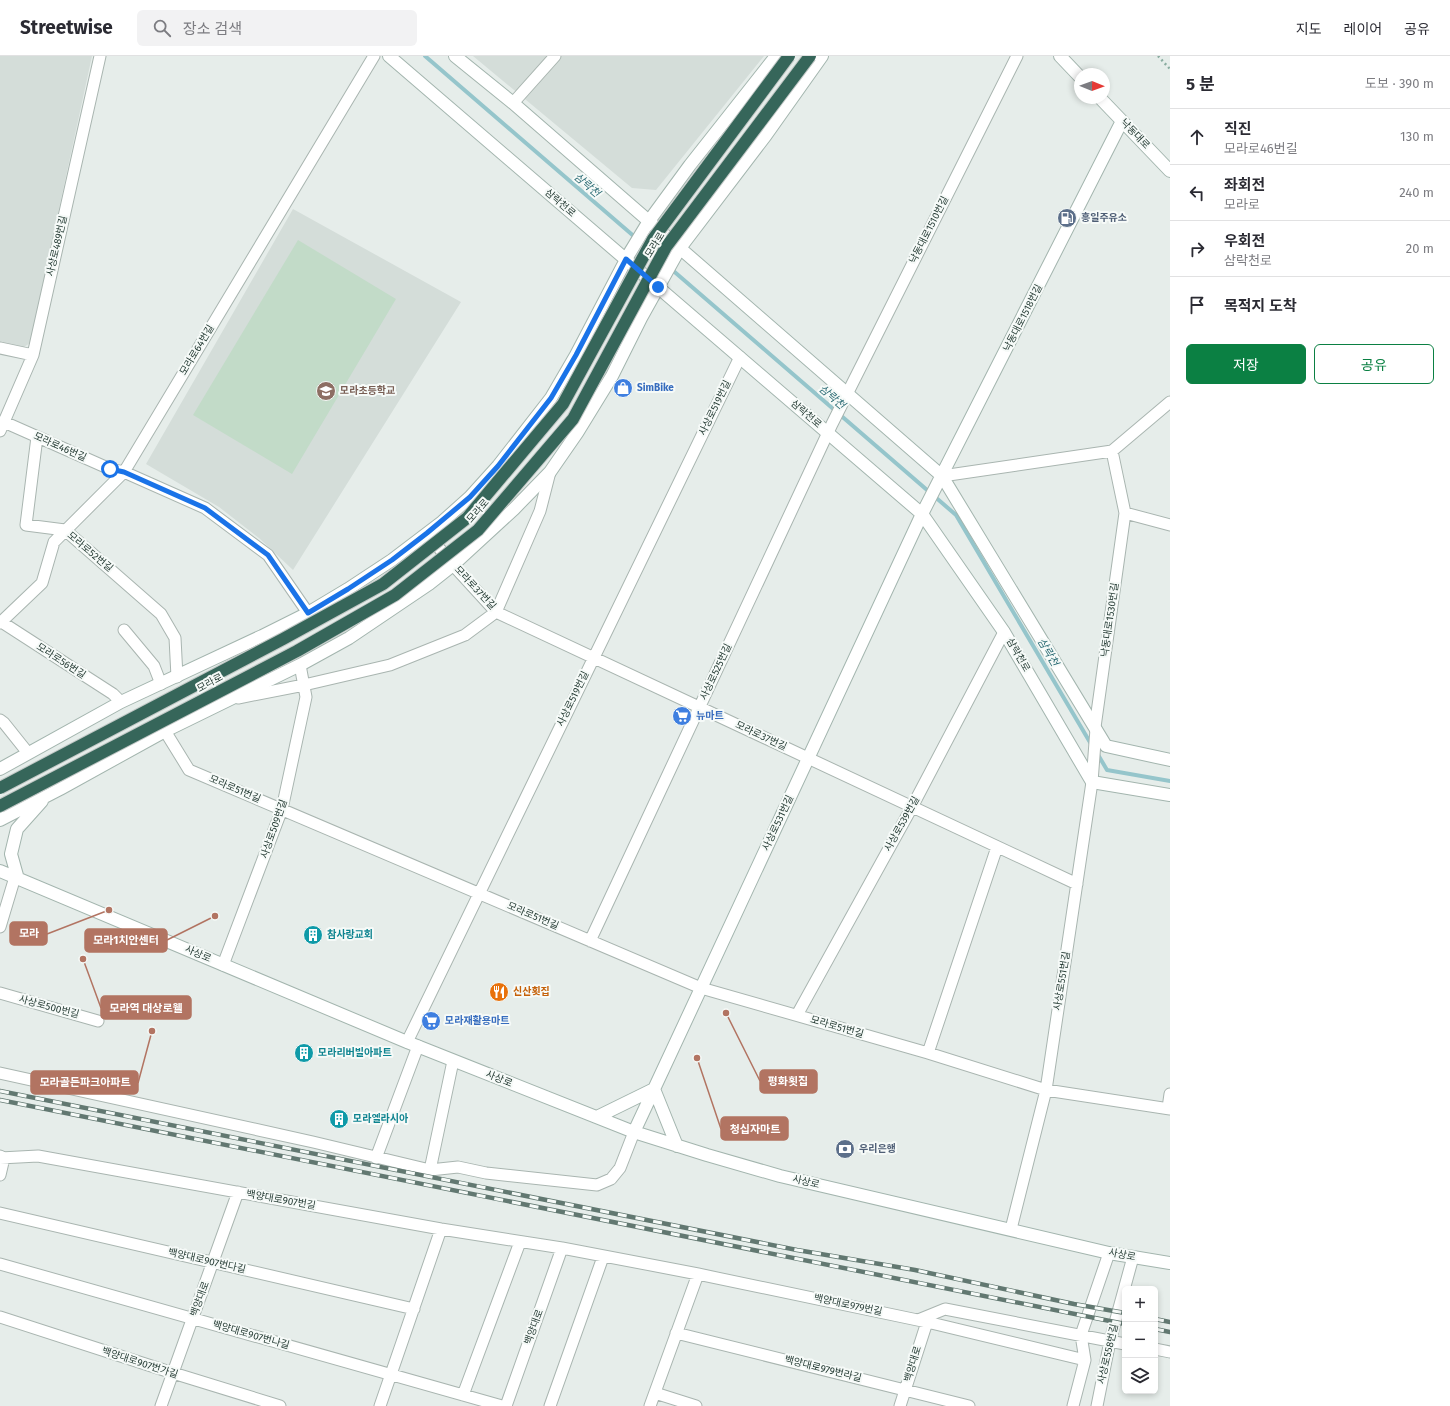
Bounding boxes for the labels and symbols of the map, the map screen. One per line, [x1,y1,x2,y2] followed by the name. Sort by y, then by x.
[1074,68,1110,104] north arrow
[1118,117,1152,151] street label: 낙동대로
[571,170,604,201] water label: 삼락천
[542,186,578,220] street label: 삼락천로
[907,194,951,266] street label: 낙동대로1510번길
[1056,207,1078,229] fuel station icon: 흥일주유소
[1081,212,1127,224] place label: 흥일주유소
[44,214,70,278] street label: 사상로489번길
[643,230,667,260] street label: 모라로
[649,278,667,296] route end
[1001,282,1045,354] street label: 낙동대로1518번길
[177,323,217,377] street label: 모라로64번길
[612,377,634,399] shop icon: SimBike
[696,378,734,438] street label: 사상로519번길
[315,380,337,402] school or university icon: 모라초등학교
[637,382,674,394] place label: SimBike
[816,382,849,413] water label: 삼락천
[340,384,395,397] place label: 모라초등학교
[788,397,824,431] street label: 삼락천로
[32,430,88,464] street label: 모라로46번길
[101,460,119,478] route start
[464,497,492,525] street label: 모라로
[65,529,115,575] street label: 모라로52번길
[452,564,498,612] street label: 모라로37번길
[1099,582,1121,658] street label: 낙동대로1530번길
[1004,636,1032,674] street label: 삼락천로
[1035,636,1062,670] water label: 삼락천
[34,641,88,681] street label: 모라로56번길
[698,642,734,702] street label: 사상로525번길
[554,669,592,729] street label: 사상로519번길
[195,671,225,695] street label: 모라로
[671,705,693,727] supermarket icon: 뉴마트
[696,710,724,722] place label: 뉴마트
[733,719,789,753] street label: 모라로37번길
[207,773,263,805] street label: 모라로51번길
[760,793,796,853] street label: 사상로531번길
[882,794,922,854] street label: 사상로539번길
[258,798,290,860] street label: 사상로509번길
[505,900,561,932] street label: 모라로51번길
[10,922,47,945] callout: 모라
[302,924,324,946] building icon: 참사랑교회
[19,927,39,940] text: 모라
[85,929,167,952] callout: 모라1치안센터
[327,929,373,941] place label: 참사랑교회
[93,934,159,947] text: 모라1치안센터
[183,943,213,965] street label: 사상로
[1051,951,1073,1011] street label: 사상로551번길
[488,981,510,1003] restaurant icon: 신산횟집
[513,985,550,998] place label: 신산횟집
[17,993,81,1021] street label: 사상로500번길
[101,996,191,1019] callout: 모라역 대상로웰
[109,1002,183,1015] text: 모라역 대상로웰
[420,1010,442,1032] supermarket icon: 모라재활용마트
[445,1014,509,1027] place label: 모라재활용마트
[809,1014,865,1040] street label: 모라로51번길
[293,1042,315,1064] building icon: 모라리버빌아파트
[318,1047,392,1059] place label: 모라리버빌아파트
[484,1068,514,1090] street label: 사상로
[760,1070,817,1093] callout: 평화횟집
[31,1071,138,1094] callout: 모라골든파크아파트
[768,1075,808,1088] text: 평화횟집
[39,1076,131,1089] text: 모라골든파크아파트
[328,1108,350,1130] building icon: 모라엘라시아
[353,1113,409,1125] place label: 모라엘라시아
[721,1117,788,1140] callout: 청십자마트
[730,1123,780,1136] text: 청십자마트
[834,1138,856,1160] bank icon: 우리은행
[859,1143,896,1155] place label: 우리은행
[791,1173,821,1191] street label: 사상로
[245,1188,317,1212] street label: 백양대로907번길
[167,1246,247,1276] street label: 백양대로907번다길
[1107,1246,1137,1264] street label: 사상로
[188,1280,212,1318] street label: 백양대로
[813,1292,883,1318] street label: 백양대로979번길
[522,1308,546,1346] street label: 백양대로
[211,1318,291,1352] street label: 백양대로907번나길
[1095,1323,1121,1385] street label: 사상로558번길
[100,1345,180,1381] street label: 백양대로907번가길
[902,1345,924,1383] street label: 백양대로
[783,1354,863,1384] street label: 백양대로979번라길

